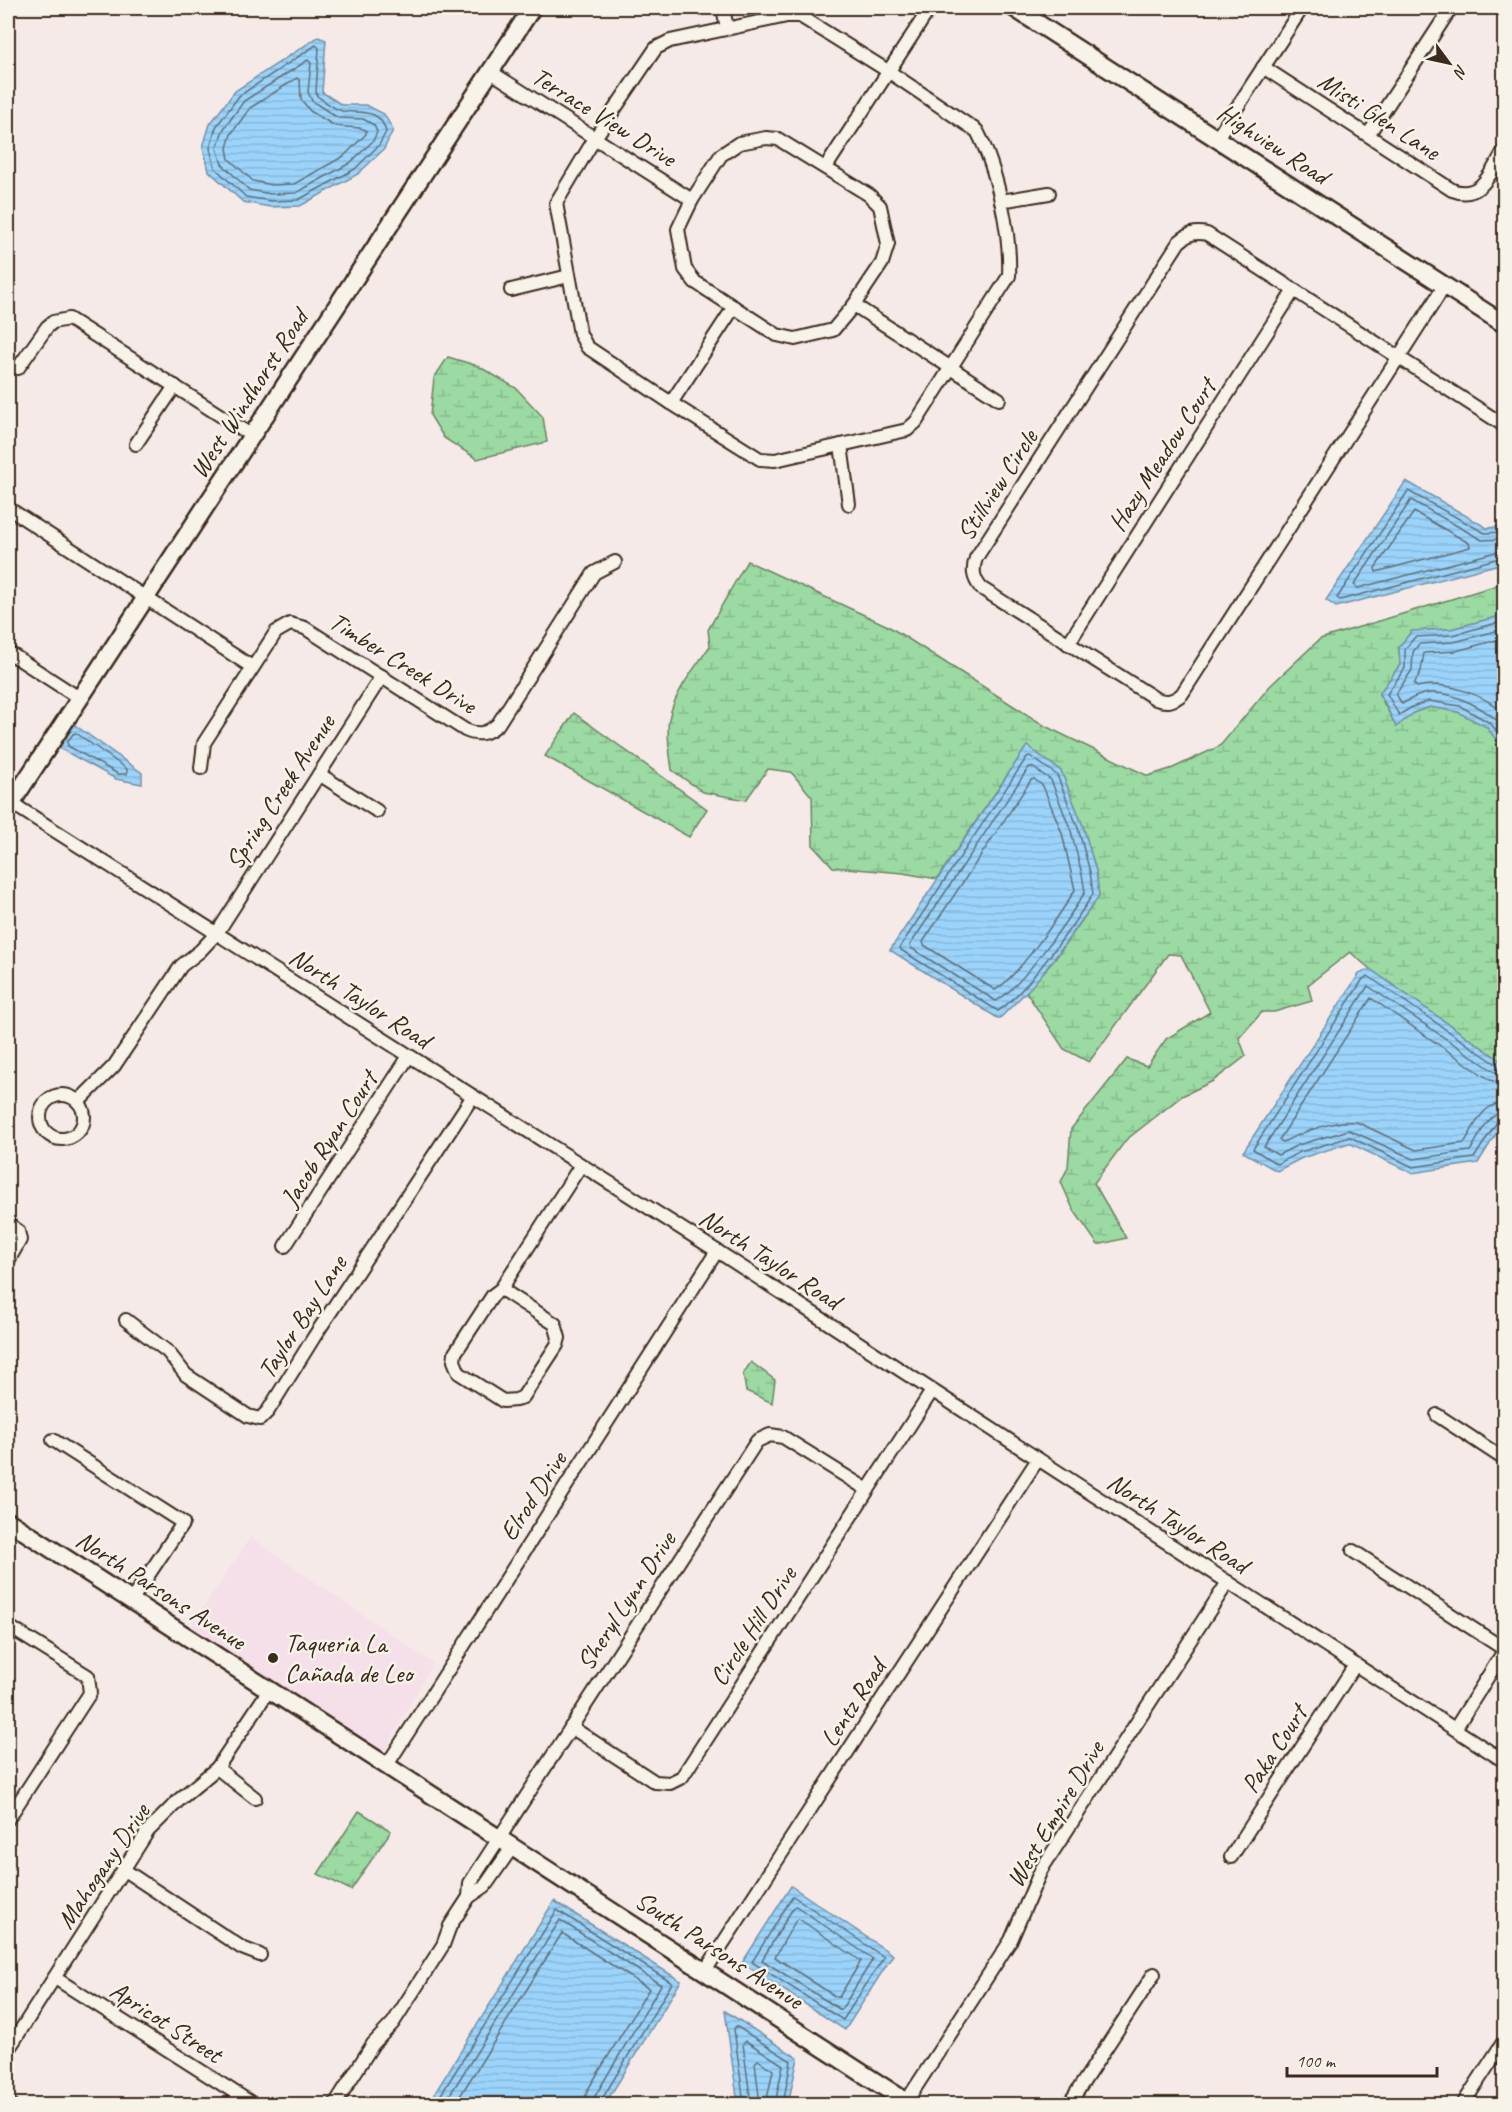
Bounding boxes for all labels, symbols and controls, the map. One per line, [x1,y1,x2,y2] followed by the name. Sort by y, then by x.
[1419,33,1479,93] north arrow
[526,60,684,176] street label: Terrace View Drive
[1448,61,1472,83] text: N
[1312,64,1448,168] street label: Misti Glen Lane
[1211,96,1338,194] street label: Highview Road
[182,300,318,484] street label: West Windhorst Road
[1100,370,1225,537] street label: Hazy Meadow Court
[949,422,1046,547] street label: Stillview Circle
[323,605,484,722] street label: Timber Creek Drive
[218,707,343,876] street label: Spring Creek Avenue
[283,940,440,1058] street label: North Taylor Road
[272,1062,387,1215] street label: Jacob Ryan Court
[693,1201,850,1319] street label: North Taylor Road
[250,1248,355,1385] street label: Taylor Bay Lane
[492,1444,575,1547] street label: Elrod Drive
[1101,1465,1258,1583] street label: North Taylor Road
[70,1523,254,1658] street label: North Parsons Avenue
[569,1524,684,1676] street label: Sheryl Lynn Drive
[702,1559,805,1692] street label: Circle Hill Drive
[285,1627,415,1690] place label: Taqueria La Cañada de Leo
[813,1650,895,1753] street label: Lentz Road
[266,1651,280,1665] marker: Taqueria La Cañada de Leo
[1234,1696,1316,1799] street label: Paka Court
[998,1733,1113,1893] street label: West Empire Drive
[49,1796,158,1935] street label: Mahogany Drive
[629,1883,811,2018] street label: South Parsons Avenue
[104,1974,230,2072] street label: Apricot Street
[1287,2040,1437,2078] scale bar
[1296,2050,1337,2072] text: 100 m

